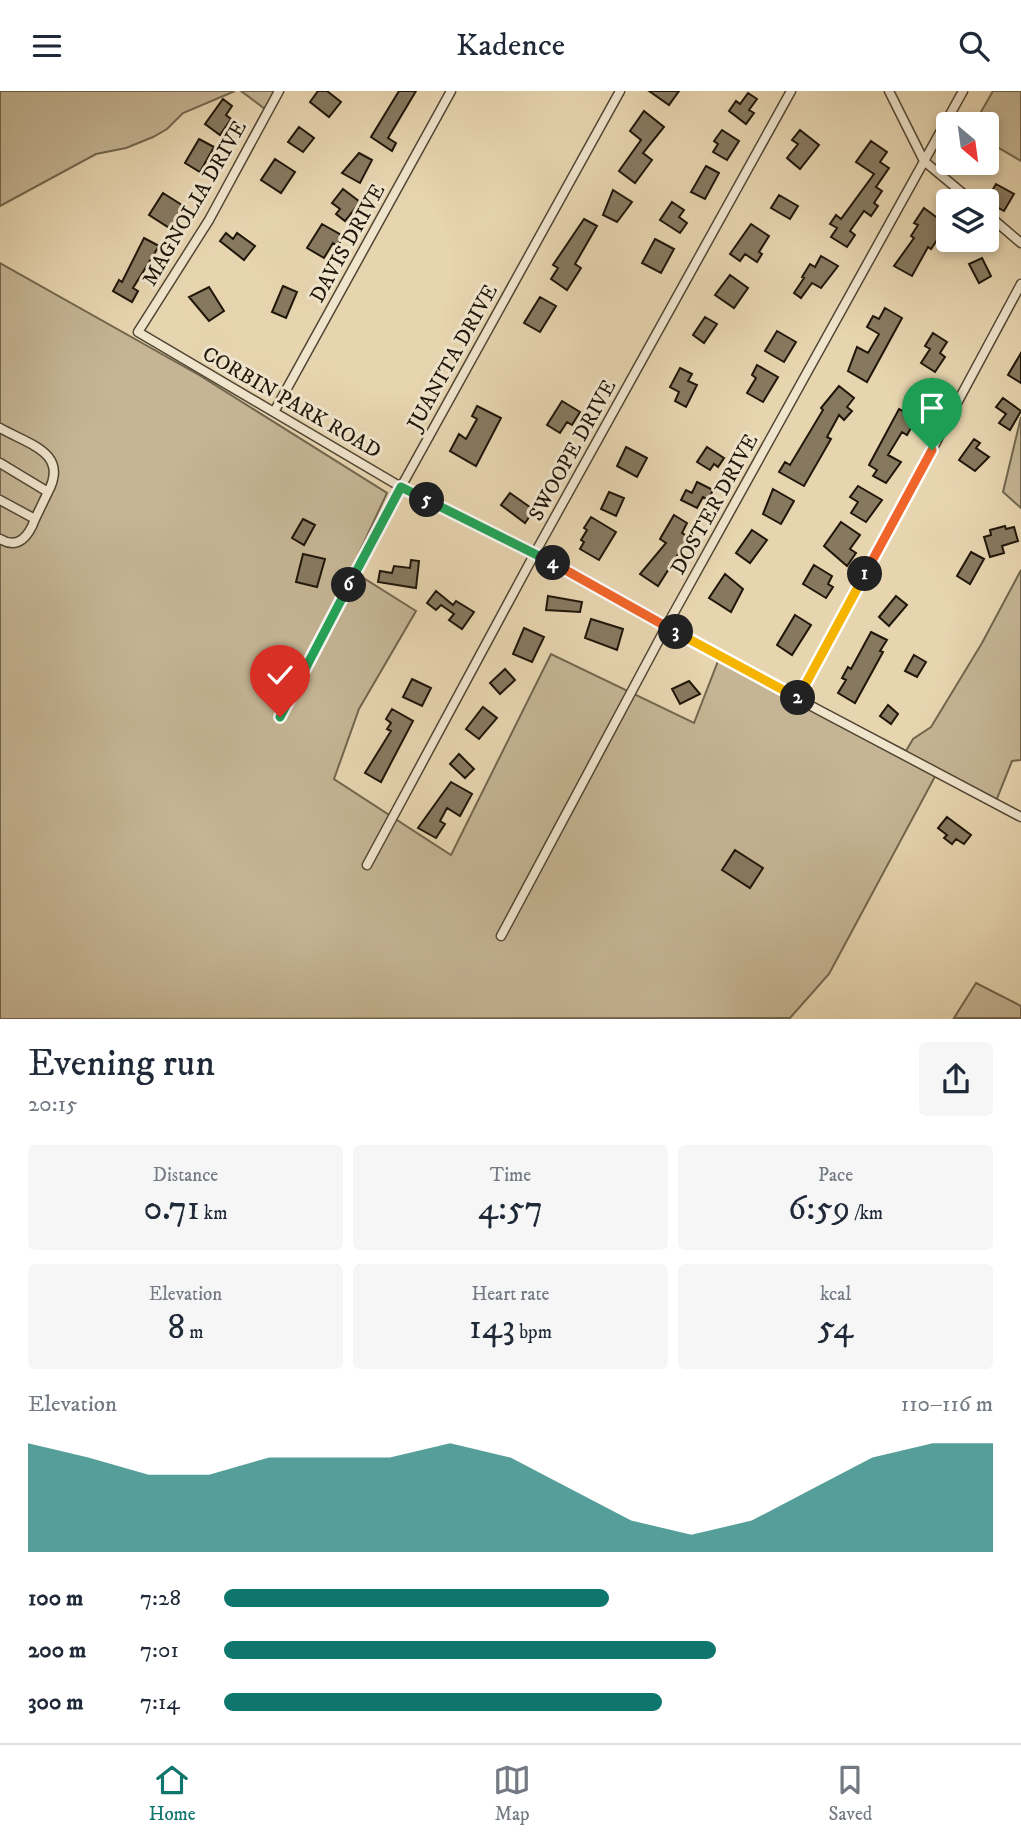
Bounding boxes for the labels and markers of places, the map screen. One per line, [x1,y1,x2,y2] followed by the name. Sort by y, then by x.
[902,378,962,450] pin
[410,483,444,517] pin: 5
[536,545,570,581] pin: 4
[848,557,882,591] pin: 1
[332,567,366,603] pin: 6
[658,615,694,649] pin: 3
[250,645,310,717] pin
[780,681,816,715] pin: 2

